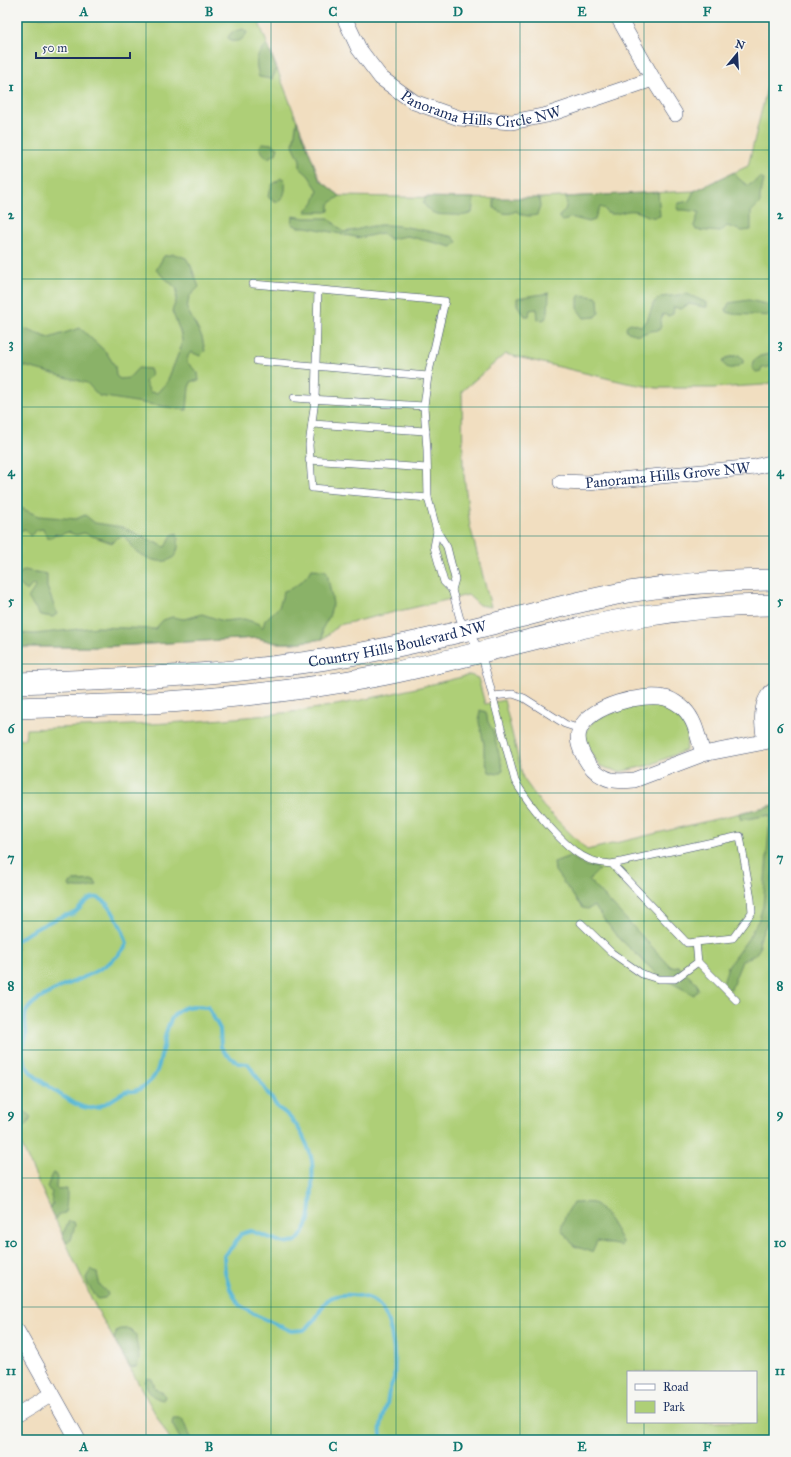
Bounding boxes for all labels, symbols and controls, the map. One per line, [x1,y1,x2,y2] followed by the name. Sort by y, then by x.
[79,4,89,20] text: A
[205,4,214,20] text: B
[329,4,338,20] text: C
[453,4,463,20] text: D
[577,4,587,20] text: E
[703,4,712,20] text: F
[36,34,130,60] scale bar
[717,34,757,74] north arrow
[733,37,747,53] text: N
[42,41,67,55] text: 50 m
[8,79,14,95] text: 1
[777,79,783,95] text: 1
[397,86,564,131] street label: Panorama Hills Circle NW
[8,207,15,223] text: 2
[777,207,784,223] text: 2
[8,336,14,352] text: 3
[777,336,783,352] text: 3
[584,458,752,492] street label: Panorama Hills Grove NW
[7,464,15,480] text: 4
[776,464,784,480] text: 4
[8,593,15,609] text: 5
[777,593,784,609] text: 5
[307,617,489,671] street label: Country Hills Boulevard NW
[8,721,16,737] text: 6
[777,721,785,737] text: 6
[8,850,15,866] text: 7
[777,850,784,866] text: 7
[8,978,15,994] text: 8
[777,978,784,994] text: 8
[8,1106,15,1122] text: 9
[777,1106,784,1122] text: 9
[5,1235,18,1251] text: 10
[774,1235,787,1251] text: 10
[6,1363,16,1379] text: 11
[775,1363,785,1379] text: 11
[627,1371,757,1423] legend
[663,1380,689,1394] text: Road
[663,1400,685,1414] text: Park
[79,1439,89,1455] text: A
[205,1439,214,1455] text: B
[329,1439,338,1455] text: C
[453,1439,463,1455] text: D
[577,1439,587,1455] text: E
[703,1439,712,1455] text: F

